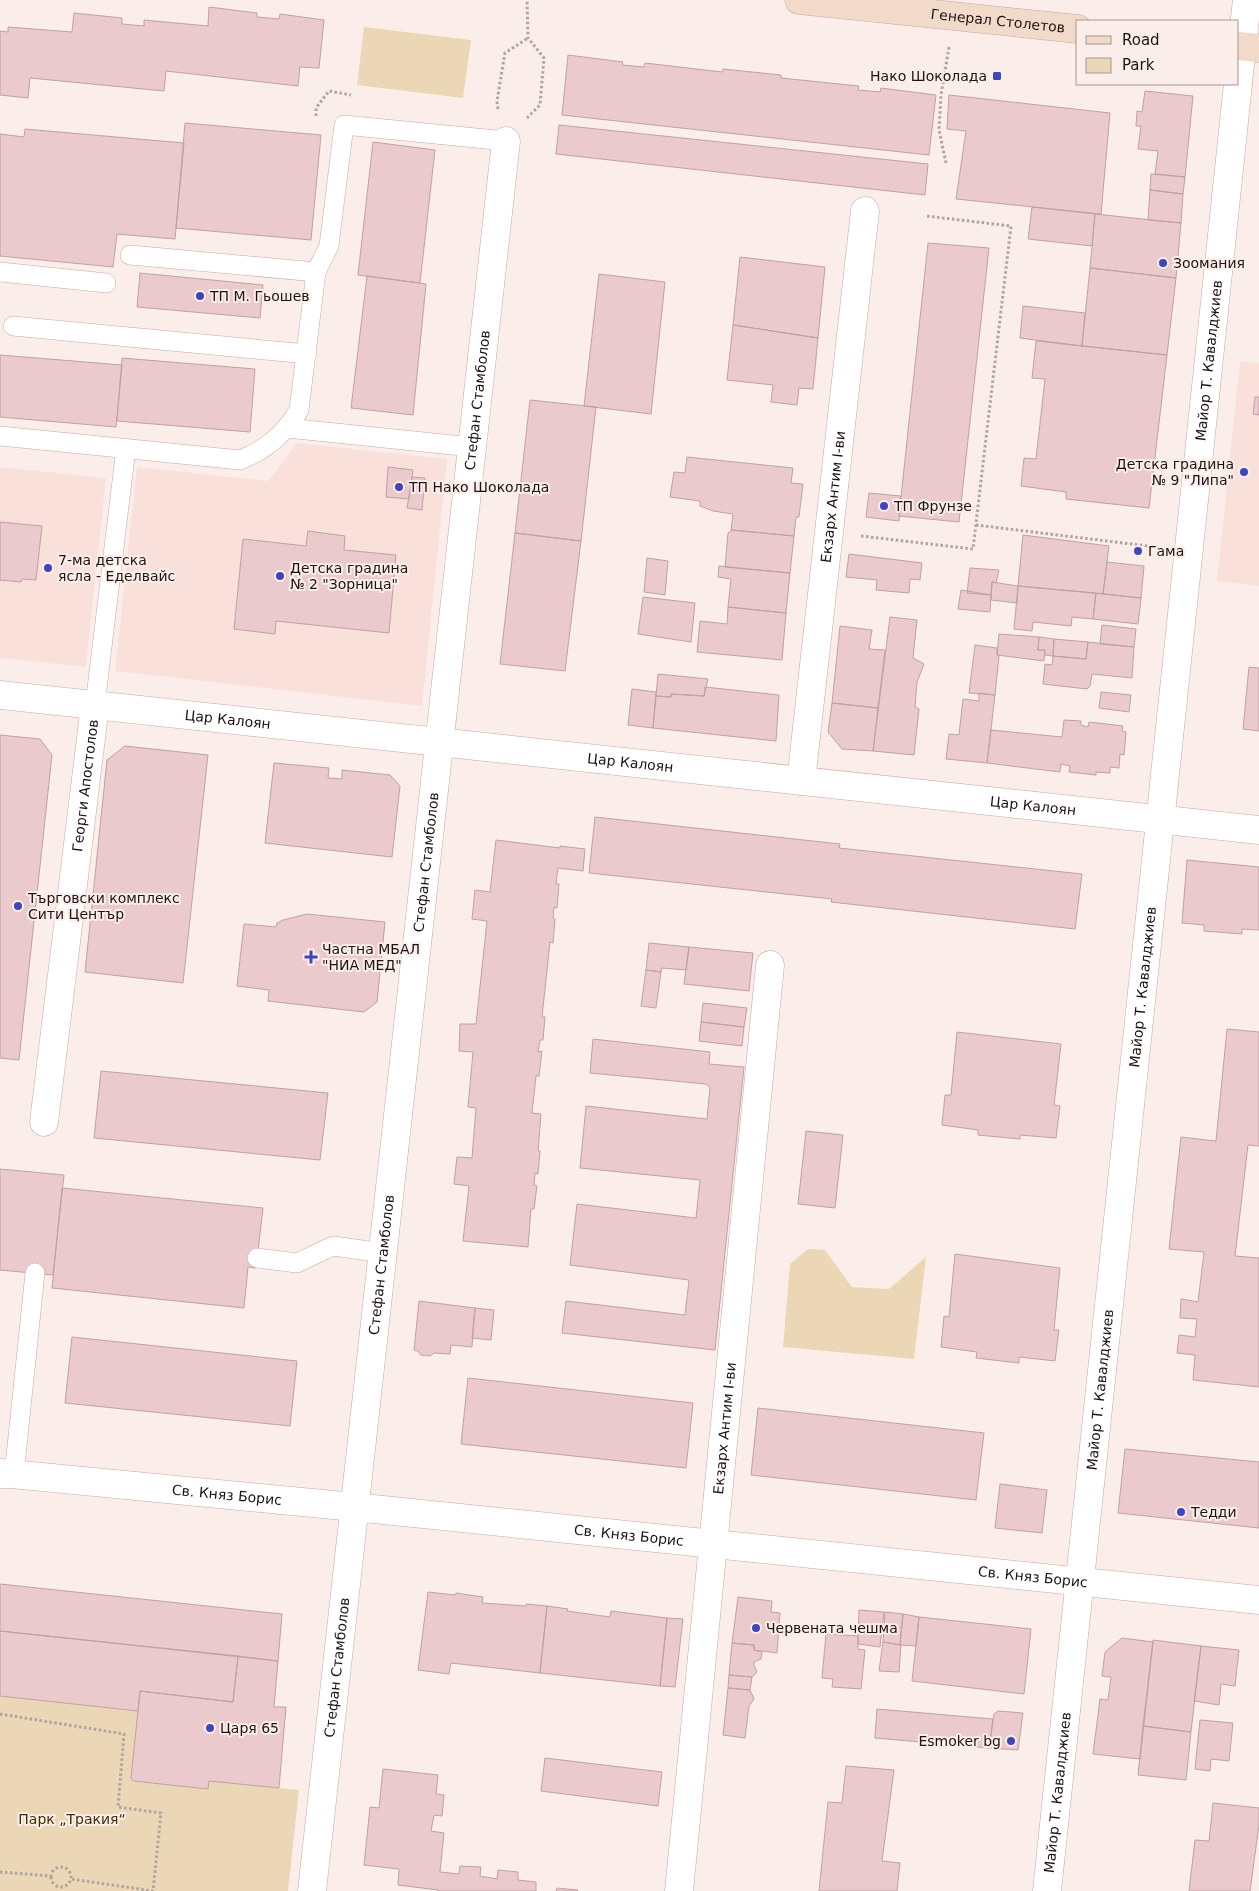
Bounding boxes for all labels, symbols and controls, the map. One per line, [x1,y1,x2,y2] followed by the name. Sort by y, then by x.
[930,6,1066,36] street label: Генерал Столетов
[1076,20,1239,85] legend
[1122,31,1160,49] text: Road
[1122,56,1155,74] text: Park
[870,68,987,84] place label: Нако Шоколада
[991,70,1003,82] marker: Нако Шоколада
[1173,255,1245,271] place label: Зоомания
[1157,257,1169,269] marker: Зоомания
[1192,279,1225,442] street label: Майор Т. Кавалджиев
[209,288,310,304] place label: ТП М. Гьошев
[194,290,206,302] marker: ТП М. Гьошев
[462,329,493,471] street label: Стефан Стамболов
[818,430,848,564] street label: Екзарх Антим I-ви
[1116,456,1234,488] place label: Детска градина № 9 "Липа"
[1238,466,1250,478] marker: Детска градина № 9 "Липа"
[408,479,549,495] place label: ТП Нако Шоколада
[393,481,405,493] marker: ТП Нако Шоколада
[893,498,972,514] place label: ТП Фрунзе
[878,500,890,512] marker: ТП Фрунзе
[1148,543,1184,559] place label: Гама
[1132,545,1144,557] marker: Гама
[58,552,175,584] place label: 7-ма детска ясла - Еделвайс
[290,560,408,592] place label: Детска градина № 2 "Зорница"
[42,562,54,574] marker: 7-ма детска ясла - Еделвайс
[274,570,286,582] marker: Детска градина № 2 "Зорница"
[184,707,272,732] street label: Цар Калоян
[69,718,101,853] street label: Георги Апостолов
[587,750,674,775] street label: Цар Калоян
[410,791,442,933] street label: Стефан Стамболов
[989,793,1077,818] street label: Цар Калоян
[27,890,180,922] place label: Търговски комплекс Сити Център
[12,900,24,912] marker: Търговски комплекс Сити Център
[1126,906,1159,1068] street label: Майор Т. Кавалджиев
[322,941,420,973] place label: Частна МБАЛ "НИА МЕД"
[304,950,318,964] marker: Частна МБАЛ "НИА МЕД"
[366,1194,397,1336] street label: Стефан Стамболов
[1084,1308,1116,1471] street label: Майор Т. Кавалджиев
[710,1361,739,1495] street label: Екзарх Антим I-ви
[171,1482,283,1508] street label: Св. Княз Борис
[1190,1504,1237,1520] place label: Тедди
[1175,1506,1187,1518] marker: Тедди
[573,1522,685,1549] street label: Св. Княз Борис
[977,1563,1088,1590] street label: Св. Княз Борис
[321,1596,353,1738] street label: Стефан Стамболов
[766,1620,898,1636] place label: Червената чешма
[750,1622,762,1634] marker: Червената чешма
[1041,1711,1074,1874] street label: Майор Т. Кавалджиев
[220,1720,279,1736] place label: Царя 65
[204,1722,216,1734] marker: Царя 65
[918,1733,1001,1749] place label: Esmoker bg
[1005,1735,1017,1747] marker: Esmoker bg
[18,1811,126,1827] park label: Парк „Тракия“

